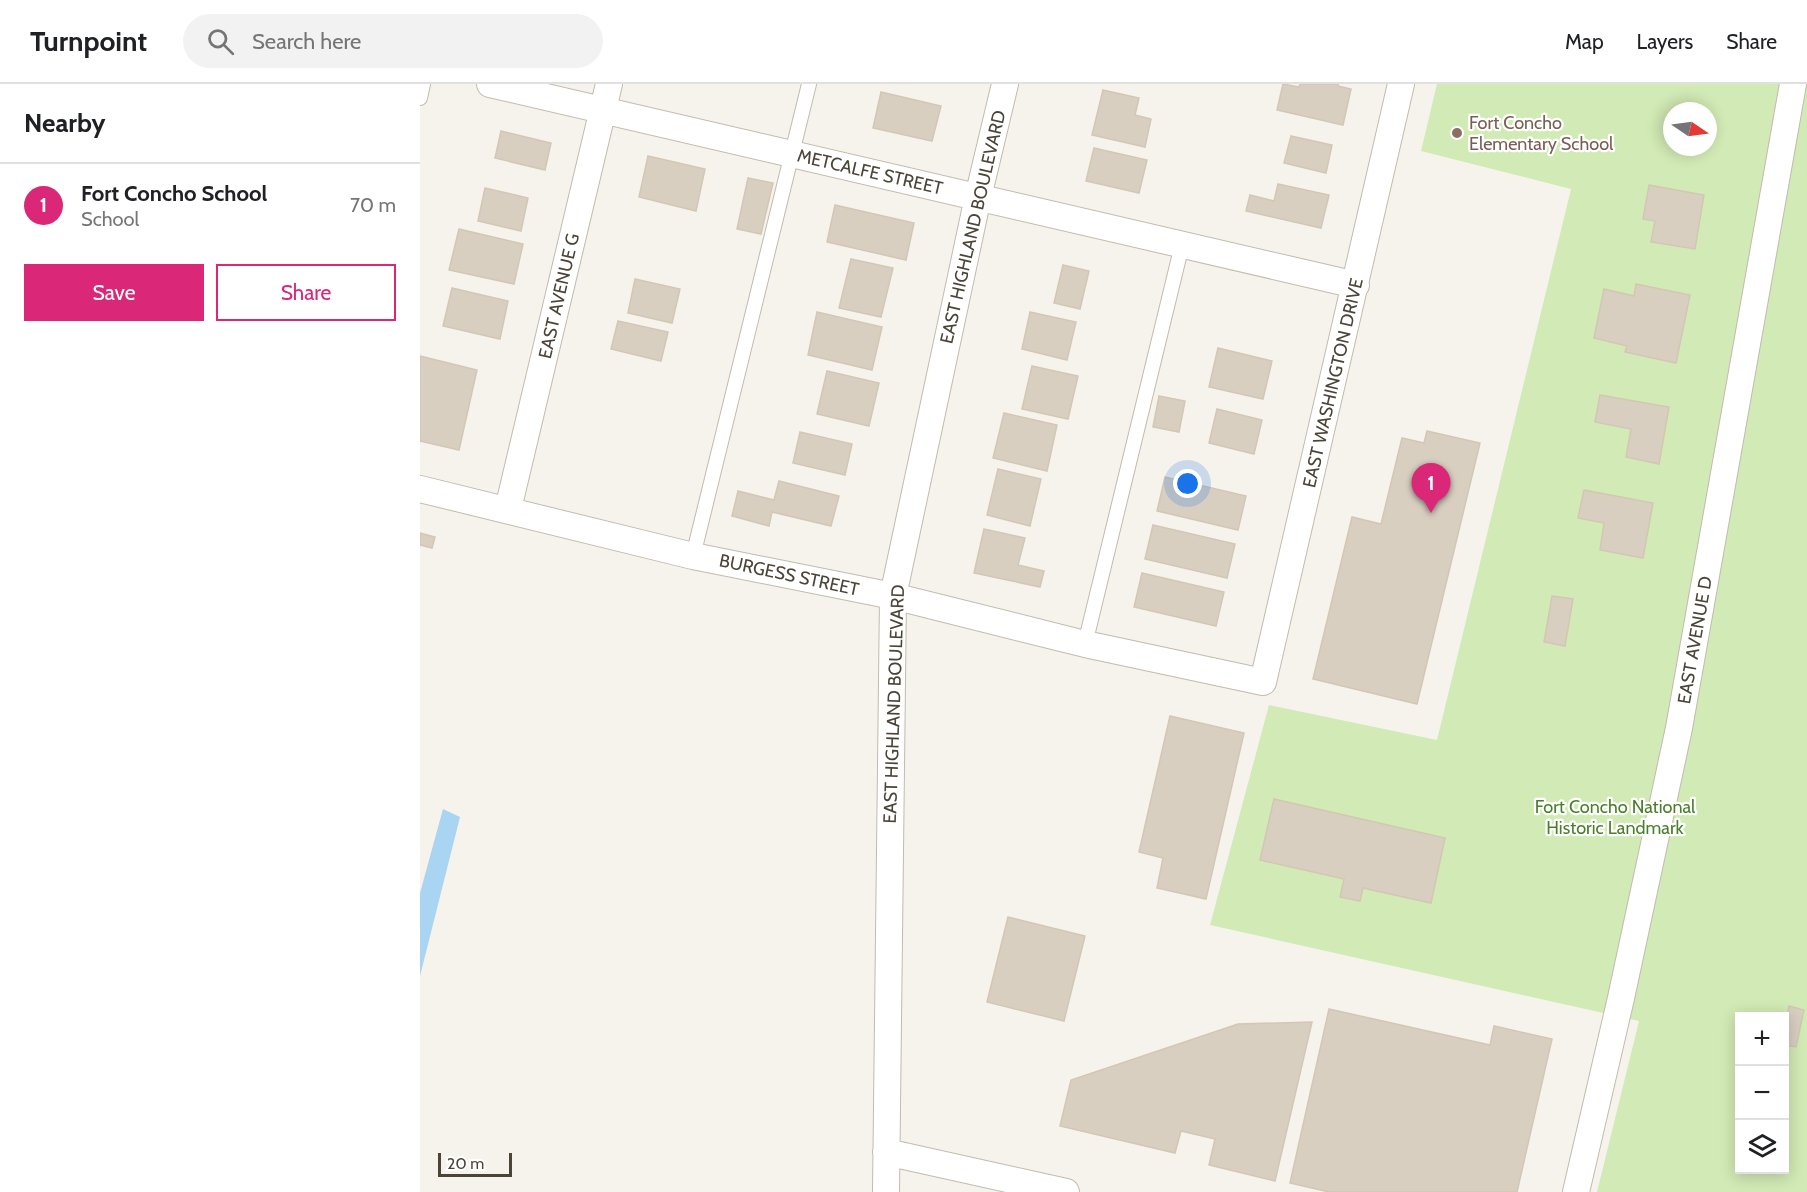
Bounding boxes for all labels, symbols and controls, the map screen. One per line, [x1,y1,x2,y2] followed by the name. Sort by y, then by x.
[183,14,603,68] search box
[30,24,147,58] text: Turnpoint
[204,25,237,58] icon: search
[252,28,361,55] text: Search here
[1565,29,1604,54] text: Map
[1637,29,1693,54] text: Layers
[1726,29,1777,54] text: Share
[1663,102,1717,156] north arrow
[24,107,105,139] text: Nearby
[935,108,1011,346] street label: EAST HIGHLAND BOULEVARD
[1469,112,1614,155] place label: Fort Concho Elementary School
[1450,126,1464,140] marker: Fort Concho Elementary School
[795,145,945,200] street label: METCALFE STREET
[81,180,267,207] text: Fort Concho School
[40,193,47,217] text: 1
[350,193,396,217] text: 70 m
[81,207,139,231] text: School
[534,231,584,361] street label: EAST AVENUE G
[24,264,204,321] button: Save
[216,264,396,321] button: Share
[1298,276,1368,490] street label: EAST WASHINGTON DRIVE
[1412,464,1450,513] pin: 1
[1173,469,1202,498] your location
[717,549,861,601] street label: BURGESS STREET
[1673,574,1717,706] street label: EAST AVENUE D
[879,584,909,824] street label: EAST HIGHLAND BOULEVARD
[1535,796,1696,839] park label: Fort Concho National Historic Landmark
[1735,1012,1789,1174] map controls
[1735,1012,1789,1066] button: +
[1735,1066,1789,1120] button: −
[1735,1120,1789,1174] button: layers
[438,1150,512,1178] scale bar
[447,1154,484,1173] text: 20 m

